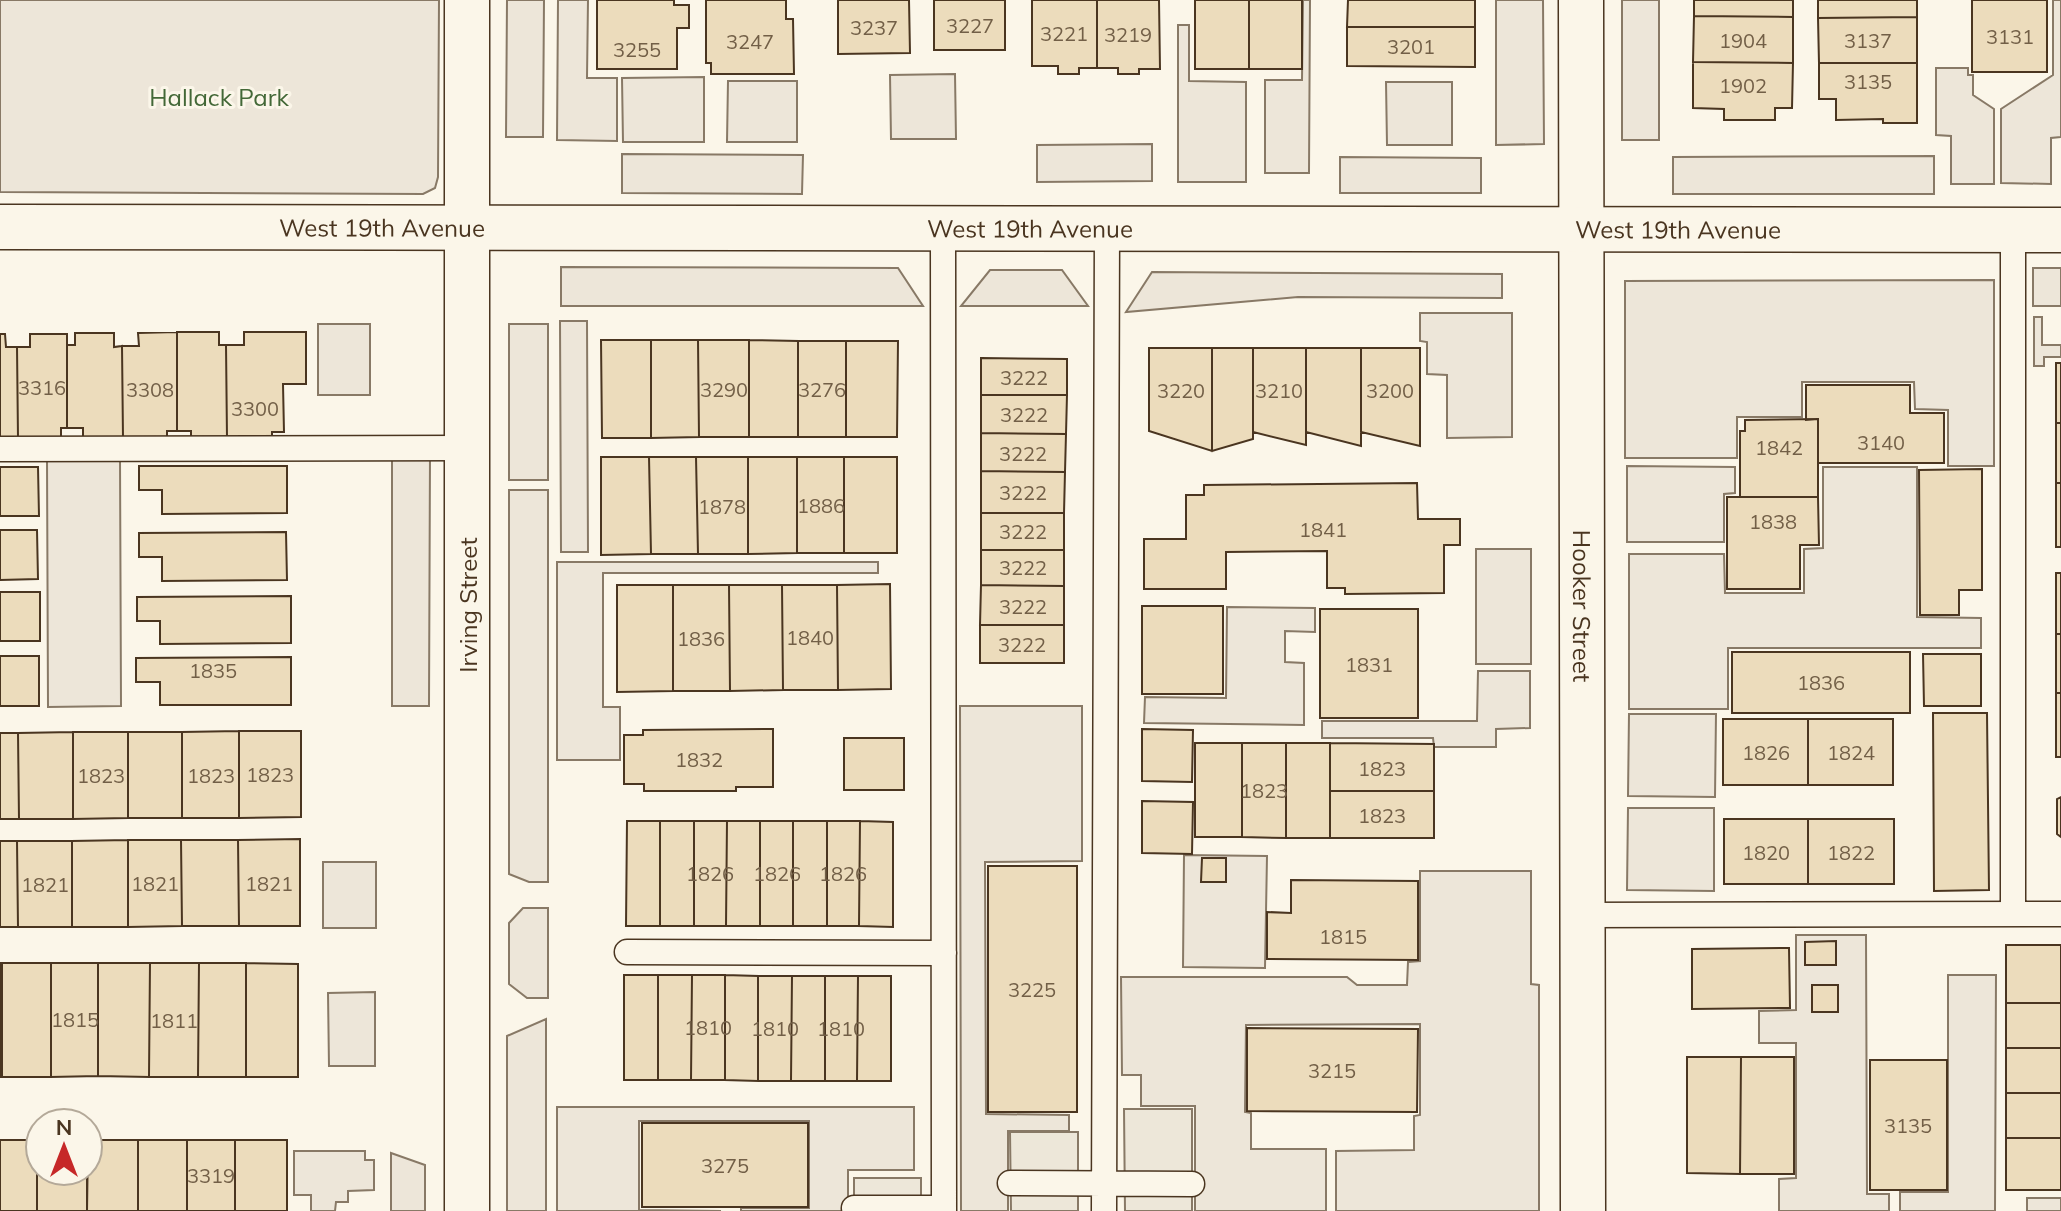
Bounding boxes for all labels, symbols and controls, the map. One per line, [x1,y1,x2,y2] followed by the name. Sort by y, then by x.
[946,13,994,38] house number: 3227
[850,15,898,40] house number: 3237
[1040,21,1088,46] house number: 3221
[1104,22,1152,47] house number: 3219
[1986,24,2034,49] house number: 3131
[1719,28,1767,53] house number: 1904
[1844,28,1892,53] house number: 3137
[726,29,774,54] house number: 3247
[1387,34,1435,59] house number: 3201
[613,37,661,62] house number: 3255
[1844,69,1892,94] house number: 3135
[1719,73,1767,98] house number: 1902
[149,82,289,112] park label: Hallack Park
[279,212,485,243] street label: West 19th Avenue
[927,213,1133,244] street label: West 19th Avenue
[1575,214,1781,245] street label: West 19th Avenue
[1000,365,1048,390] house number: 3222
[18,375,66,400] house number: 3316
[126,377,174,402] house number: 3308
[700,377,748,402] house number: 3290
[798,377,846,402] house number: 3276
[1157,378,1205,403] house number: 3220
[1255,378,1303,403] house number: 3210
[1366,378,1414,403] house number: 3200
[231,396,279,421] house number: 3300
[1000,402,1048,427] house number: 3222
[1857,430,1905,455] house number: 3140
[1755,435,1803,460] house number: 1842
[999,441,1047,466] house number: 3222
[999,480,1047,505] house number: 3222
[797,493,845,518] house number: 1886
[698,494,746,519] house number: 1878
[1749,509,1797,534] house number: 1838
[1299,517,1347,542] house number: 1841
[999,519,1047,544] house number: 3222
[1567,530,1597,682] street label: Hooker Street
[453,537,483,673] street label: Irving Street
[999,555,1047,580] house number: 3222
[999,594,1047,619] house number: 3222
[786,625,834,650] house number: 1840
[677,626,725,651] house number: 1836
[998,632,1046,657] house number: 3222
[1345,652,1393,677] house number: 1831
[189,658,237,683] house number: 1835
[1797,670,1845,695] house number: 1836
[1742,740,1790,765] house number: 1826
[1827,740,1875,765] house number: 1824
[675,747,723,772] house number: 1832
[1358,756,1406,781] house number: 1823
[246,762,294,787] house number: 1823
[77,763,125,788] house number: 1823
[187,763,235,788] house number: 1823
[1240,778,1288,803] house number: 1823
[1358,803,1406,828] house number: 1823
[1742,840,1790,865] house number: 1820
[1827,840,1875,865] house number: 1822
[686,861,734,886] house number: 1826
[753,861,801,886] house number: 1826
[819,861,867,886] house number: 1826
[131,871,179,896] house number: 1821
[245,871,293,896] house number: 1821
[21,872,69,897] house number: 1821
[1319,924,1367,949] house number: 1815
[1008,977,1056,1002] house number: 3225
[51,1007,99,1032] house number: 1815
[150,1008,198,1033] house number: 1811
[684,1015,732,1040] house number: 1810
[751,1016,799,1041] house number: 1810
[817,1016,865,1041] house number: 1810
[1308,1058,1356,1083] house number: 3215
[24,1107,104,1187] north arrow
[56,1113,72,1141] text: N
[1884,1113,1932,1138] house number: 3135
[701,1153,749,1178] house number: 3275
[187,1163,235,1188] house number: 3319

